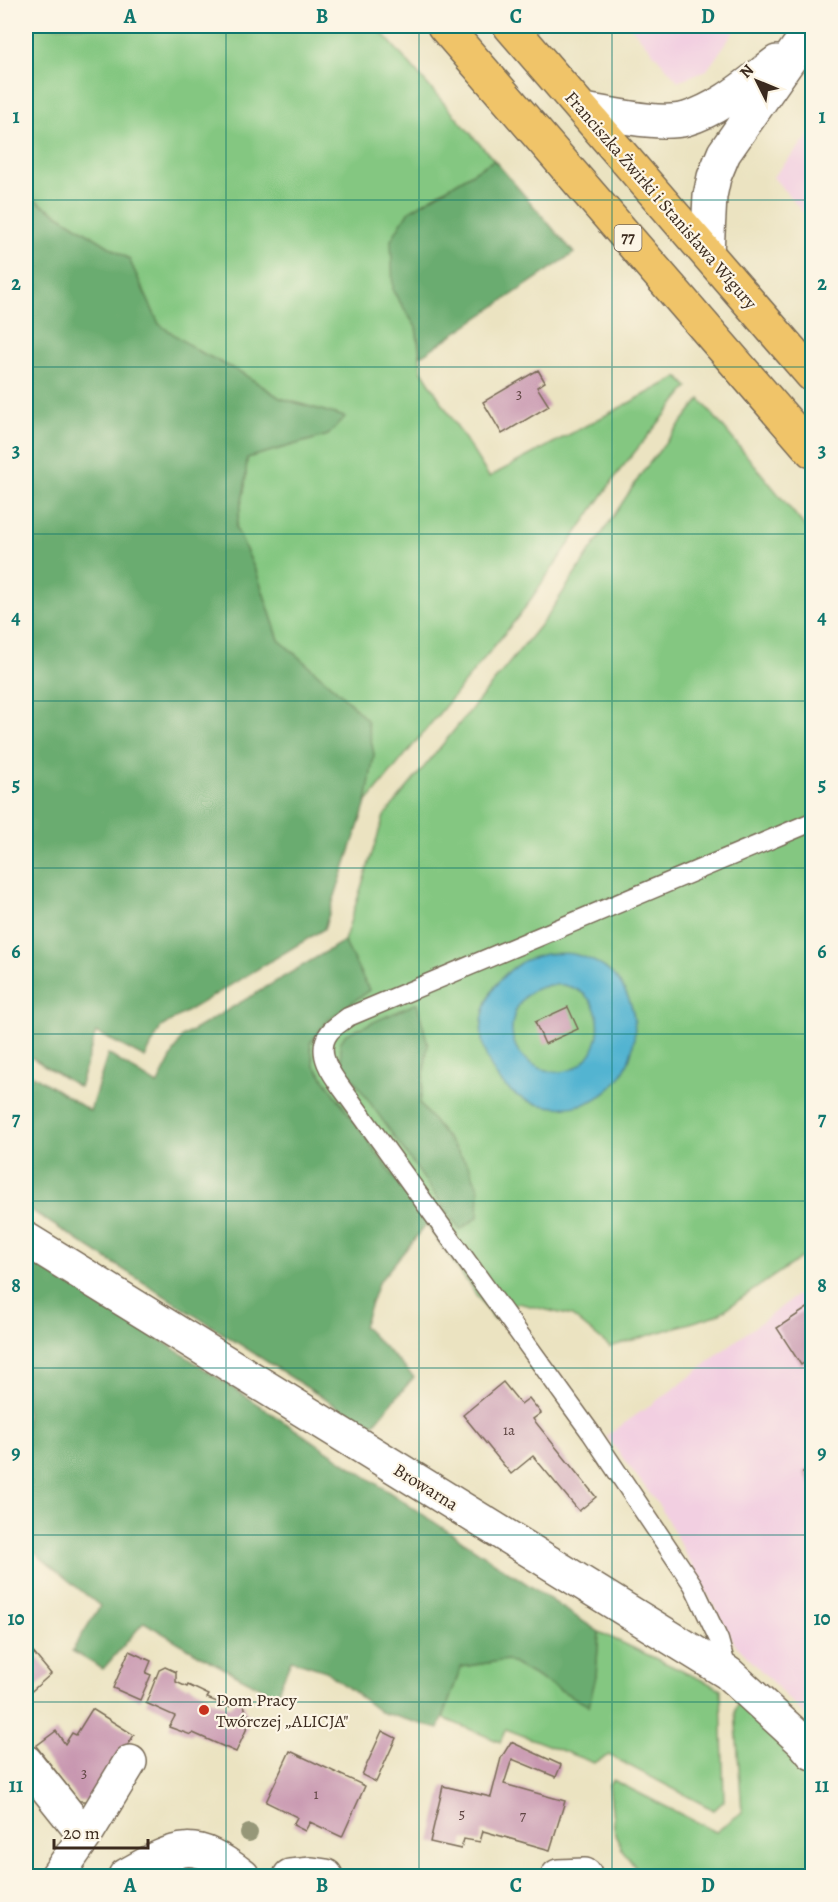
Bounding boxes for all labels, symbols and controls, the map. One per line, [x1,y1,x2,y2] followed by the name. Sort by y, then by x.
[123,3,137,30] text: A
[316,3,328,30] text: B
[510,3,522,30] text: C
[701,3,715,30] text: D
[727,51,787,111] north arrow
[735,59,759,83] text: N
[560,86,763,315] street label: Franciszka Żwirki i Stanisława Wigury
[12,103,20,130] text: 1
[818,103,826,130] text: 1
[614,225,642,251] road number: 77
[11,270,21,297] text: 2
[817,270,827,297] text: 2
[516,384,522,404] house number: 3
[12,437,20,464] text: 3
[818,437,826,464] text: 3
[11,604,21,631] text: 4
[817,604,827,631] text: 4
[12,771,20,798] text: 5
[818,771,826,798] text: 5
[11,938,21,965] text: 6
[817,938,827,965] text: 6
[12,1105,21,1132] text: 7
[818,1105,827,1132] text: 7
[11,1272,21,1299] text: 8
[817,1272,827,1299] text: 8
[503,1420,515,1440] house number: 1a
[11,1439,21,1466] text: 9
[817,1439,827,1466] text: 9
[389,1458,463,1517] street label: Browarna
[7,1605,25,1632] text: 10
[813,1605,831,1632] text: 10
[216,1688,349,1733] place label: Dom Pracy Twórczej „ALICJA"
[197,1703,211,1717] marker: Dom Pracy Twórczej „ALICJA"
[81,1763,87,1783] house number: 3
[9,1772,23,1799] text: 11
[815,1772,829,1799] text: 11
[313,1784,319,1804] house number: 1
[459,1804,465,1824] house number: 5
[520,1806,527,1826] house number: 7
[54,1812,148,1850] scale bar
[63,1821,100,1845] text: 20 m
[123,1872,137,1899] text: A
[316,1872,328,1899] text: B
[510,1872,522,1899] text: C
[701,1872,715,1899] text: D

